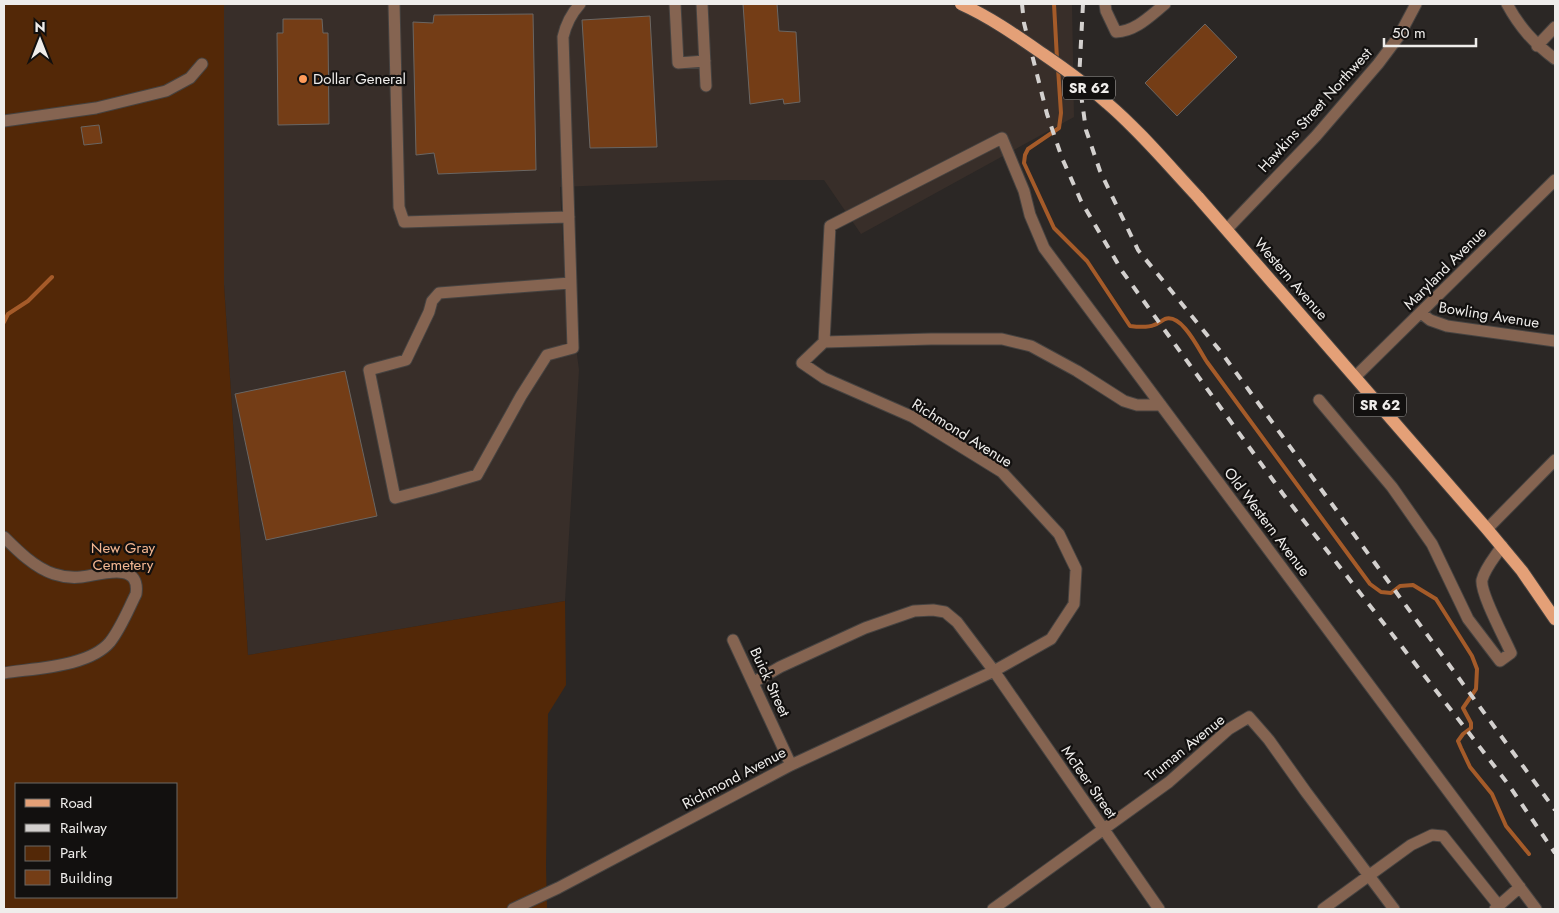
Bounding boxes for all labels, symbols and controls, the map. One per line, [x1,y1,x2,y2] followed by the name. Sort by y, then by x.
[15,15,65,65] north arrow
[1384,15,1476,47] scale bar
[34,17,46,37] text: N
[1392,22,1426,44] text: 50 m
[1253,43,1377,177] street label: Hawkins Street Northwest
[313,68,406,90] place label: Dollar General
[297,73,309,85] marker: Dollar General
[1063,76,1115,100] road number: SR 62
[1398,221,1492,315] street label: Maryland Avenue
[1249,233,1333,325] street label: Western Avenue
[1437,296,1541,334] street label: Bowling Avenue
[907,393,1017,473] street label: Richmond Avenue
[1354,394,1406,416] road number: SR 62
[1219,463,1315,581] street label: Old Western Avenue
[91,537,156,576] park label: New Gray Cemetery
[744,644,796,721] street label: Buick Street
[1140,709,1230,787] street label: Truman Avenue
[678,741,790,815] street label: Richmond Avenue
[1056,741,1122,823] street label: McTeer Street
[15,783,178,898] legend
[60,792,92,814] text: Road
[60,817,107,839] text: Railway
[60,842,87,864] text: Park
[60,867,112,889] text: Building

